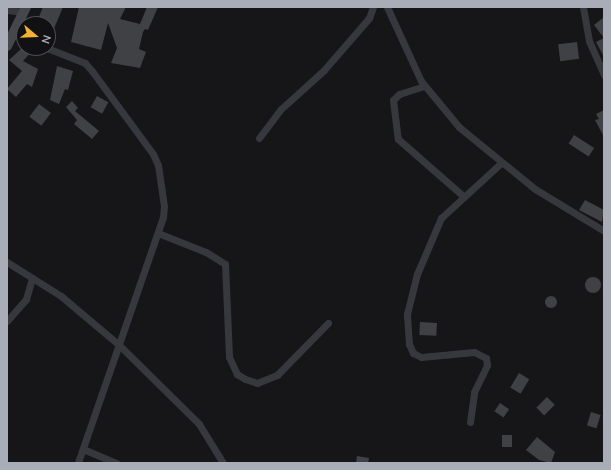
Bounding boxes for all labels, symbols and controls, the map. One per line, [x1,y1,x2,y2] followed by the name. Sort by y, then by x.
[16,16,56,56] north arrow
[38,33,54,46] text: N

